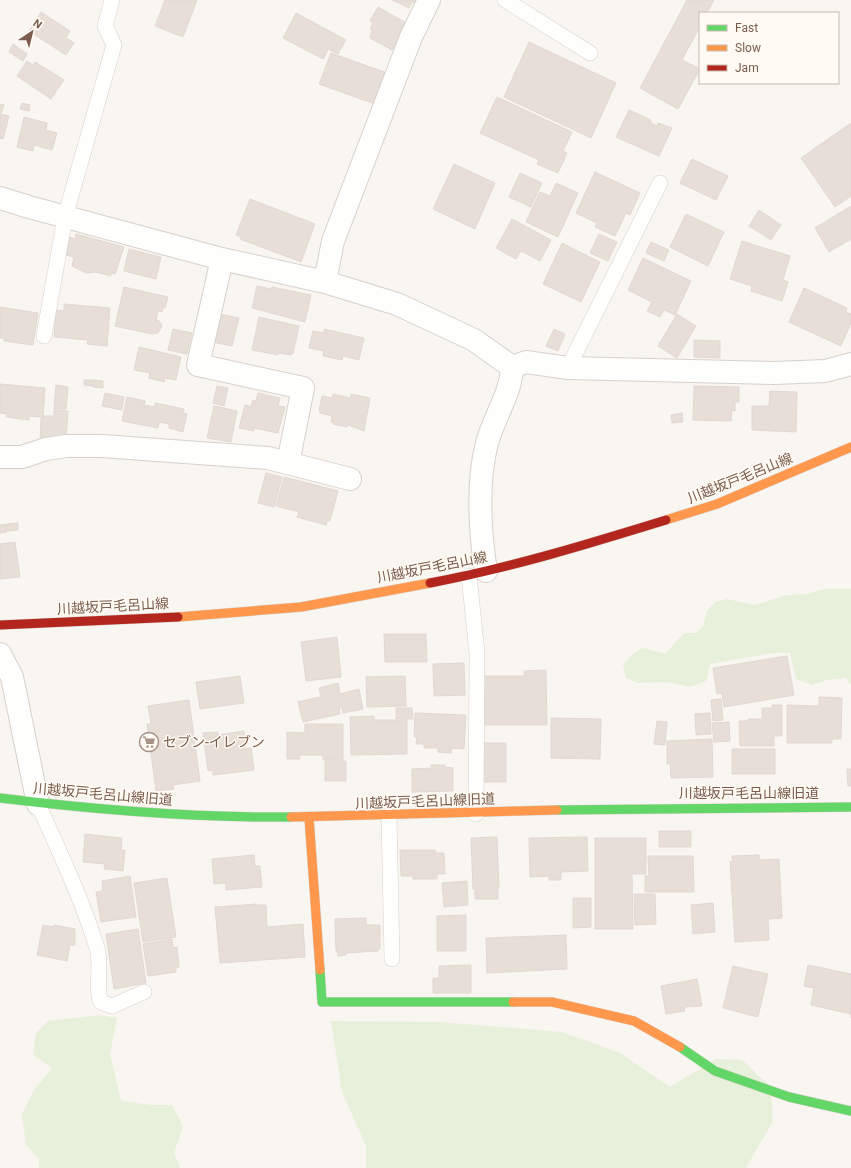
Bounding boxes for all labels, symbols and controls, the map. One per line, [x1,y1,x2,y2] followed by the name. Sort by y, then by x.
[12,12,52,52] north arrow
[699,12,839,84] legend
[31,17,45,32] text: N
[735,21,758,35] text: Fast
[735,41,761,55] text: Slow
[735,61,759,75] text: Jam
[685,450,795,506] street label: 川越坂戸毛呂山線
[376,548,488,586] street label: 川越坂戸毛呂山線
[57,595,169,617] street label: 川越坂戸毛呂山線
[138,731,160,753] supermarket icon: セブン-イレブン
[163,734,265,750] place label: セブン-イレブン
[33,780,173,808] street label: 川越坂戸毛呂山線旧道
[679,785,819,801] street label: 川越坂戸毛呂山線旧道
[355,791,495,811] street label: 川越坂戸毛呂山線旧道

